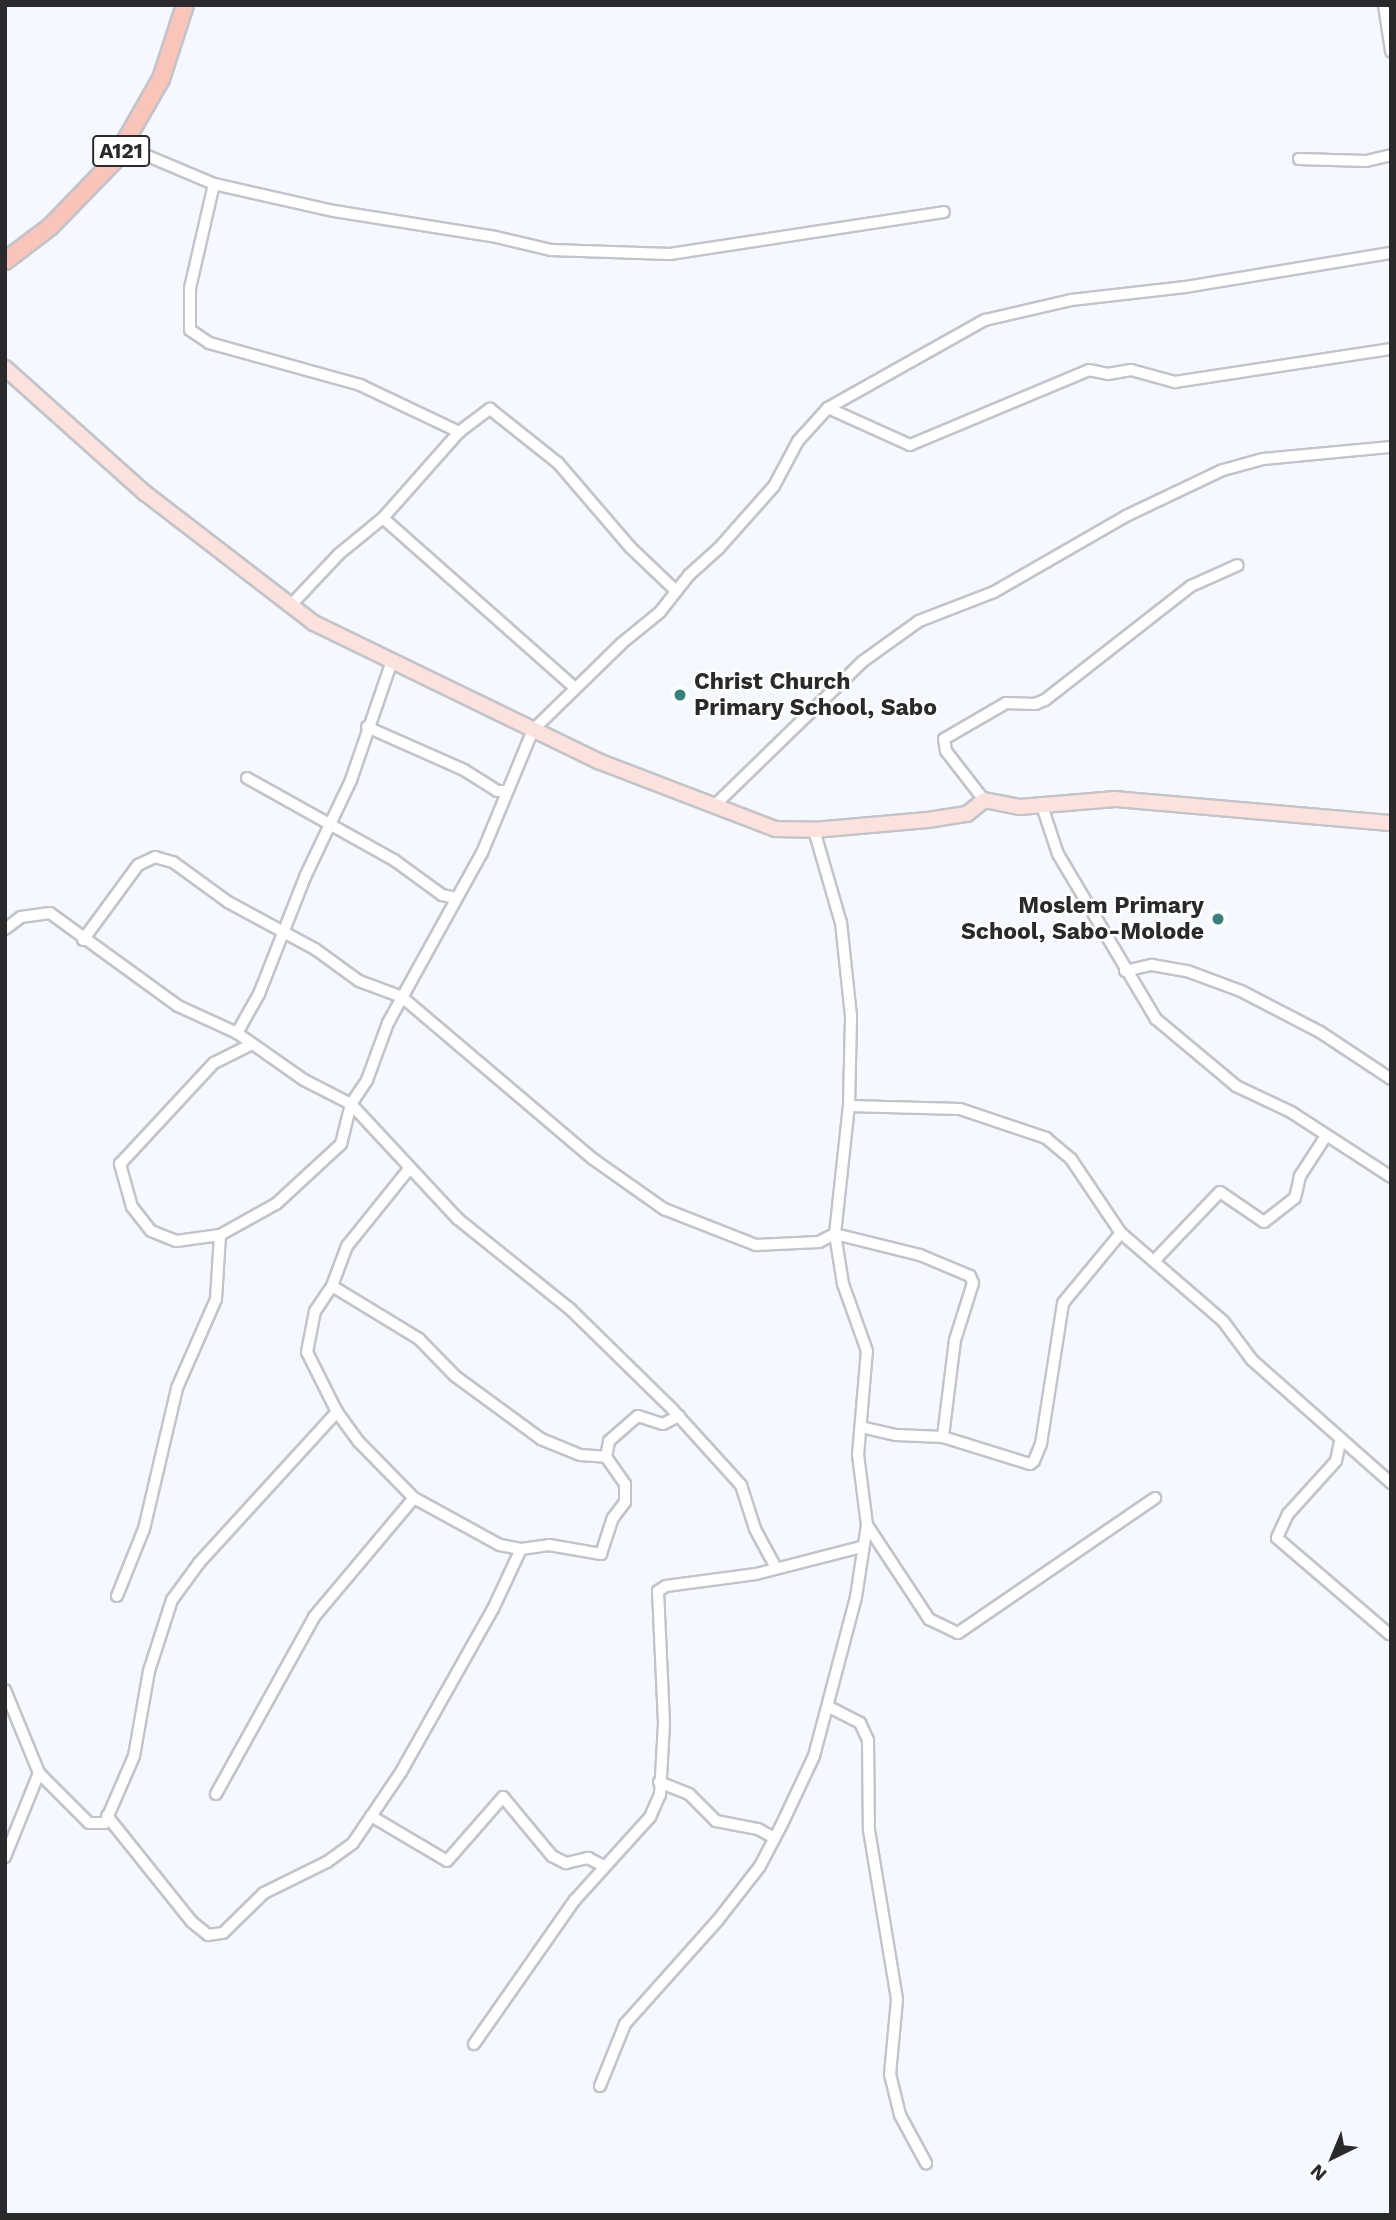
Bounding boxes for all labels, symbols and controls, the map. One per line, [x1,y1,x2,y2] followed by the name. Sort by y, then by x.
[91,134,151,168] road number: A121
[694,668,937,722] place label: Christ Church Primary School, Sabo
[672,687,688,703] marker: Christ Church Primary School, Sabo
[961,892,1204,946] place label: Moslem Primary School, Sabo-Molode
[1210,911,1226,927] marker: Moslem Primary School, Sabo-Molode
[1298,2122,1368,2192] north arrow
[1305,2160,1331,2186] text: N

